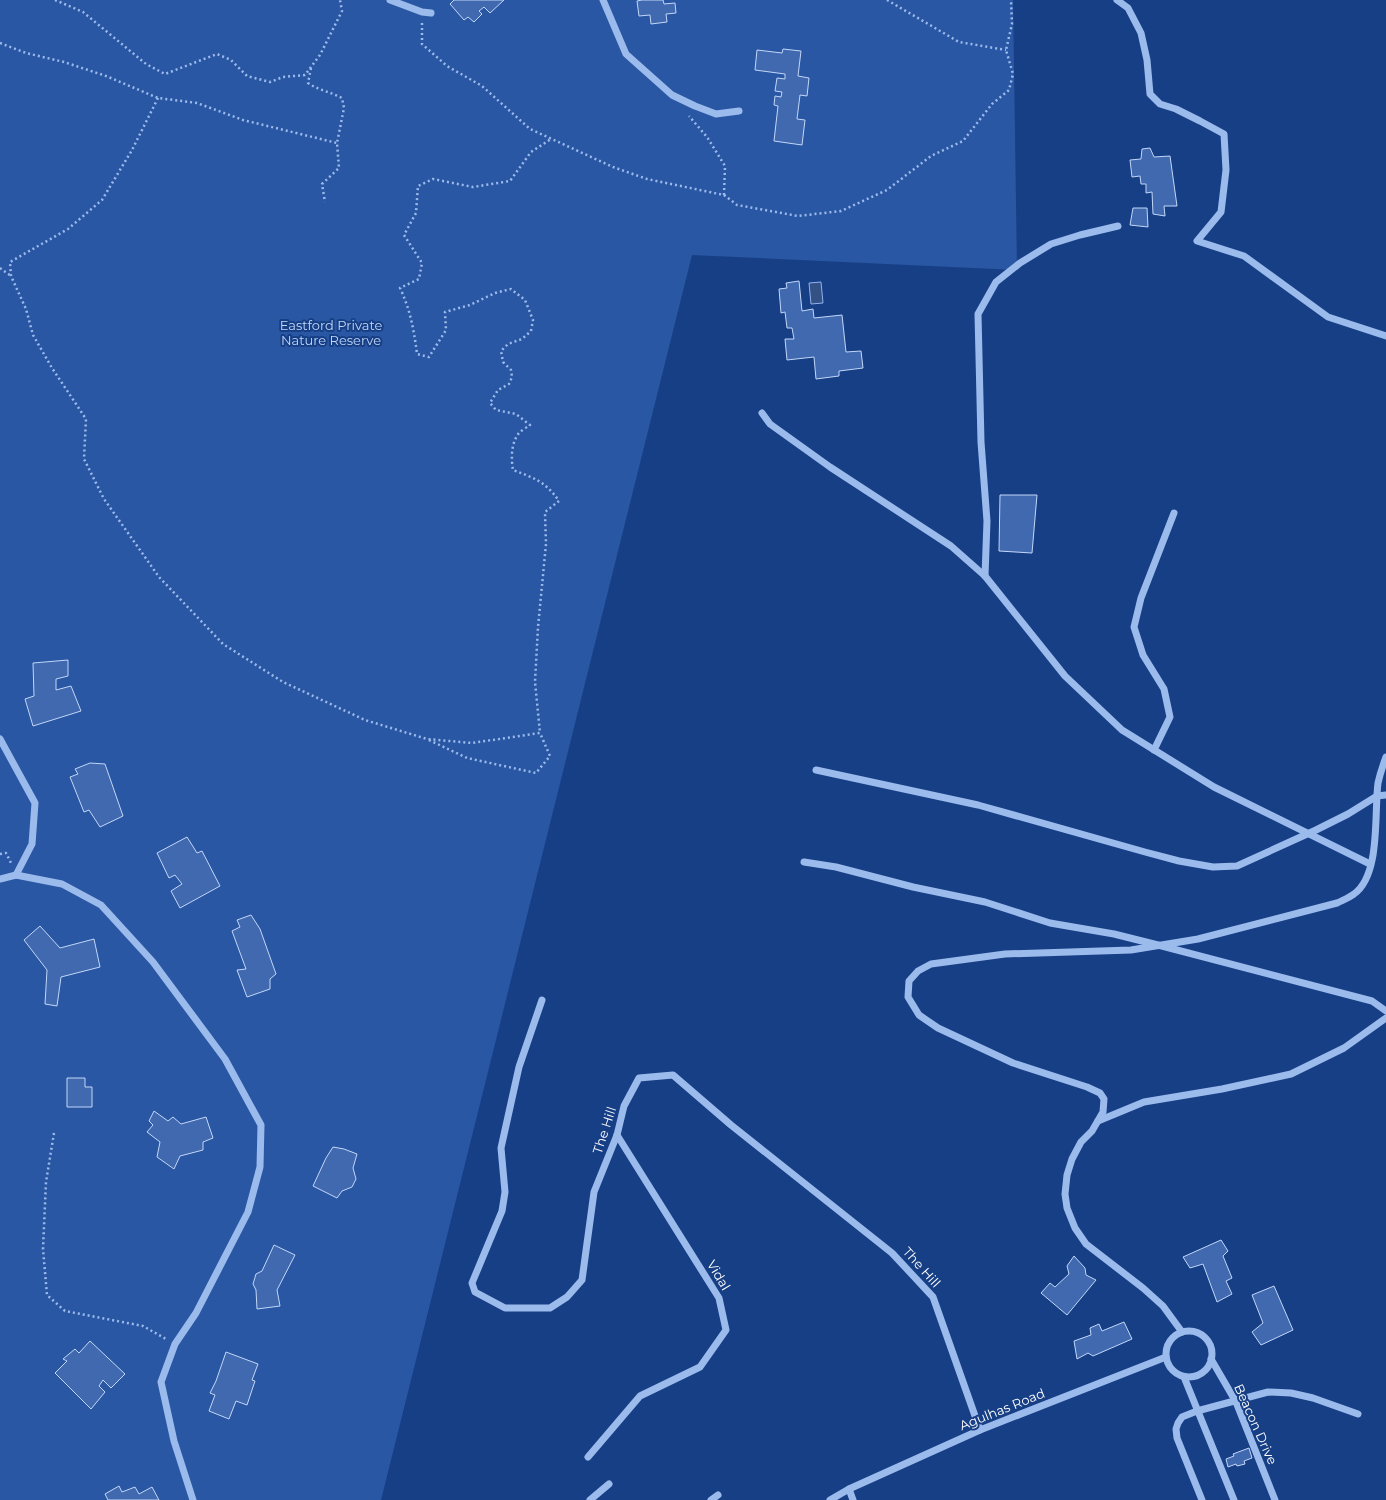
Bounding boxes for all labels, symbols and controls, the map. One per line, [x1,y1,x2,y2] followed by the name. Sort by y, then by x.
[280,317,382,348] park label: Eastford Private Nature Reserve
[589,1104,619,1156] street label: The Hill
[900,1244,944,1290] street label: The Hill
[704,1257,734,1293] street label: Vidal
[1231,1381,1281,1467] street label: Beacon Drive
[957,1385,1047,1433] street label: Agulhas Road

